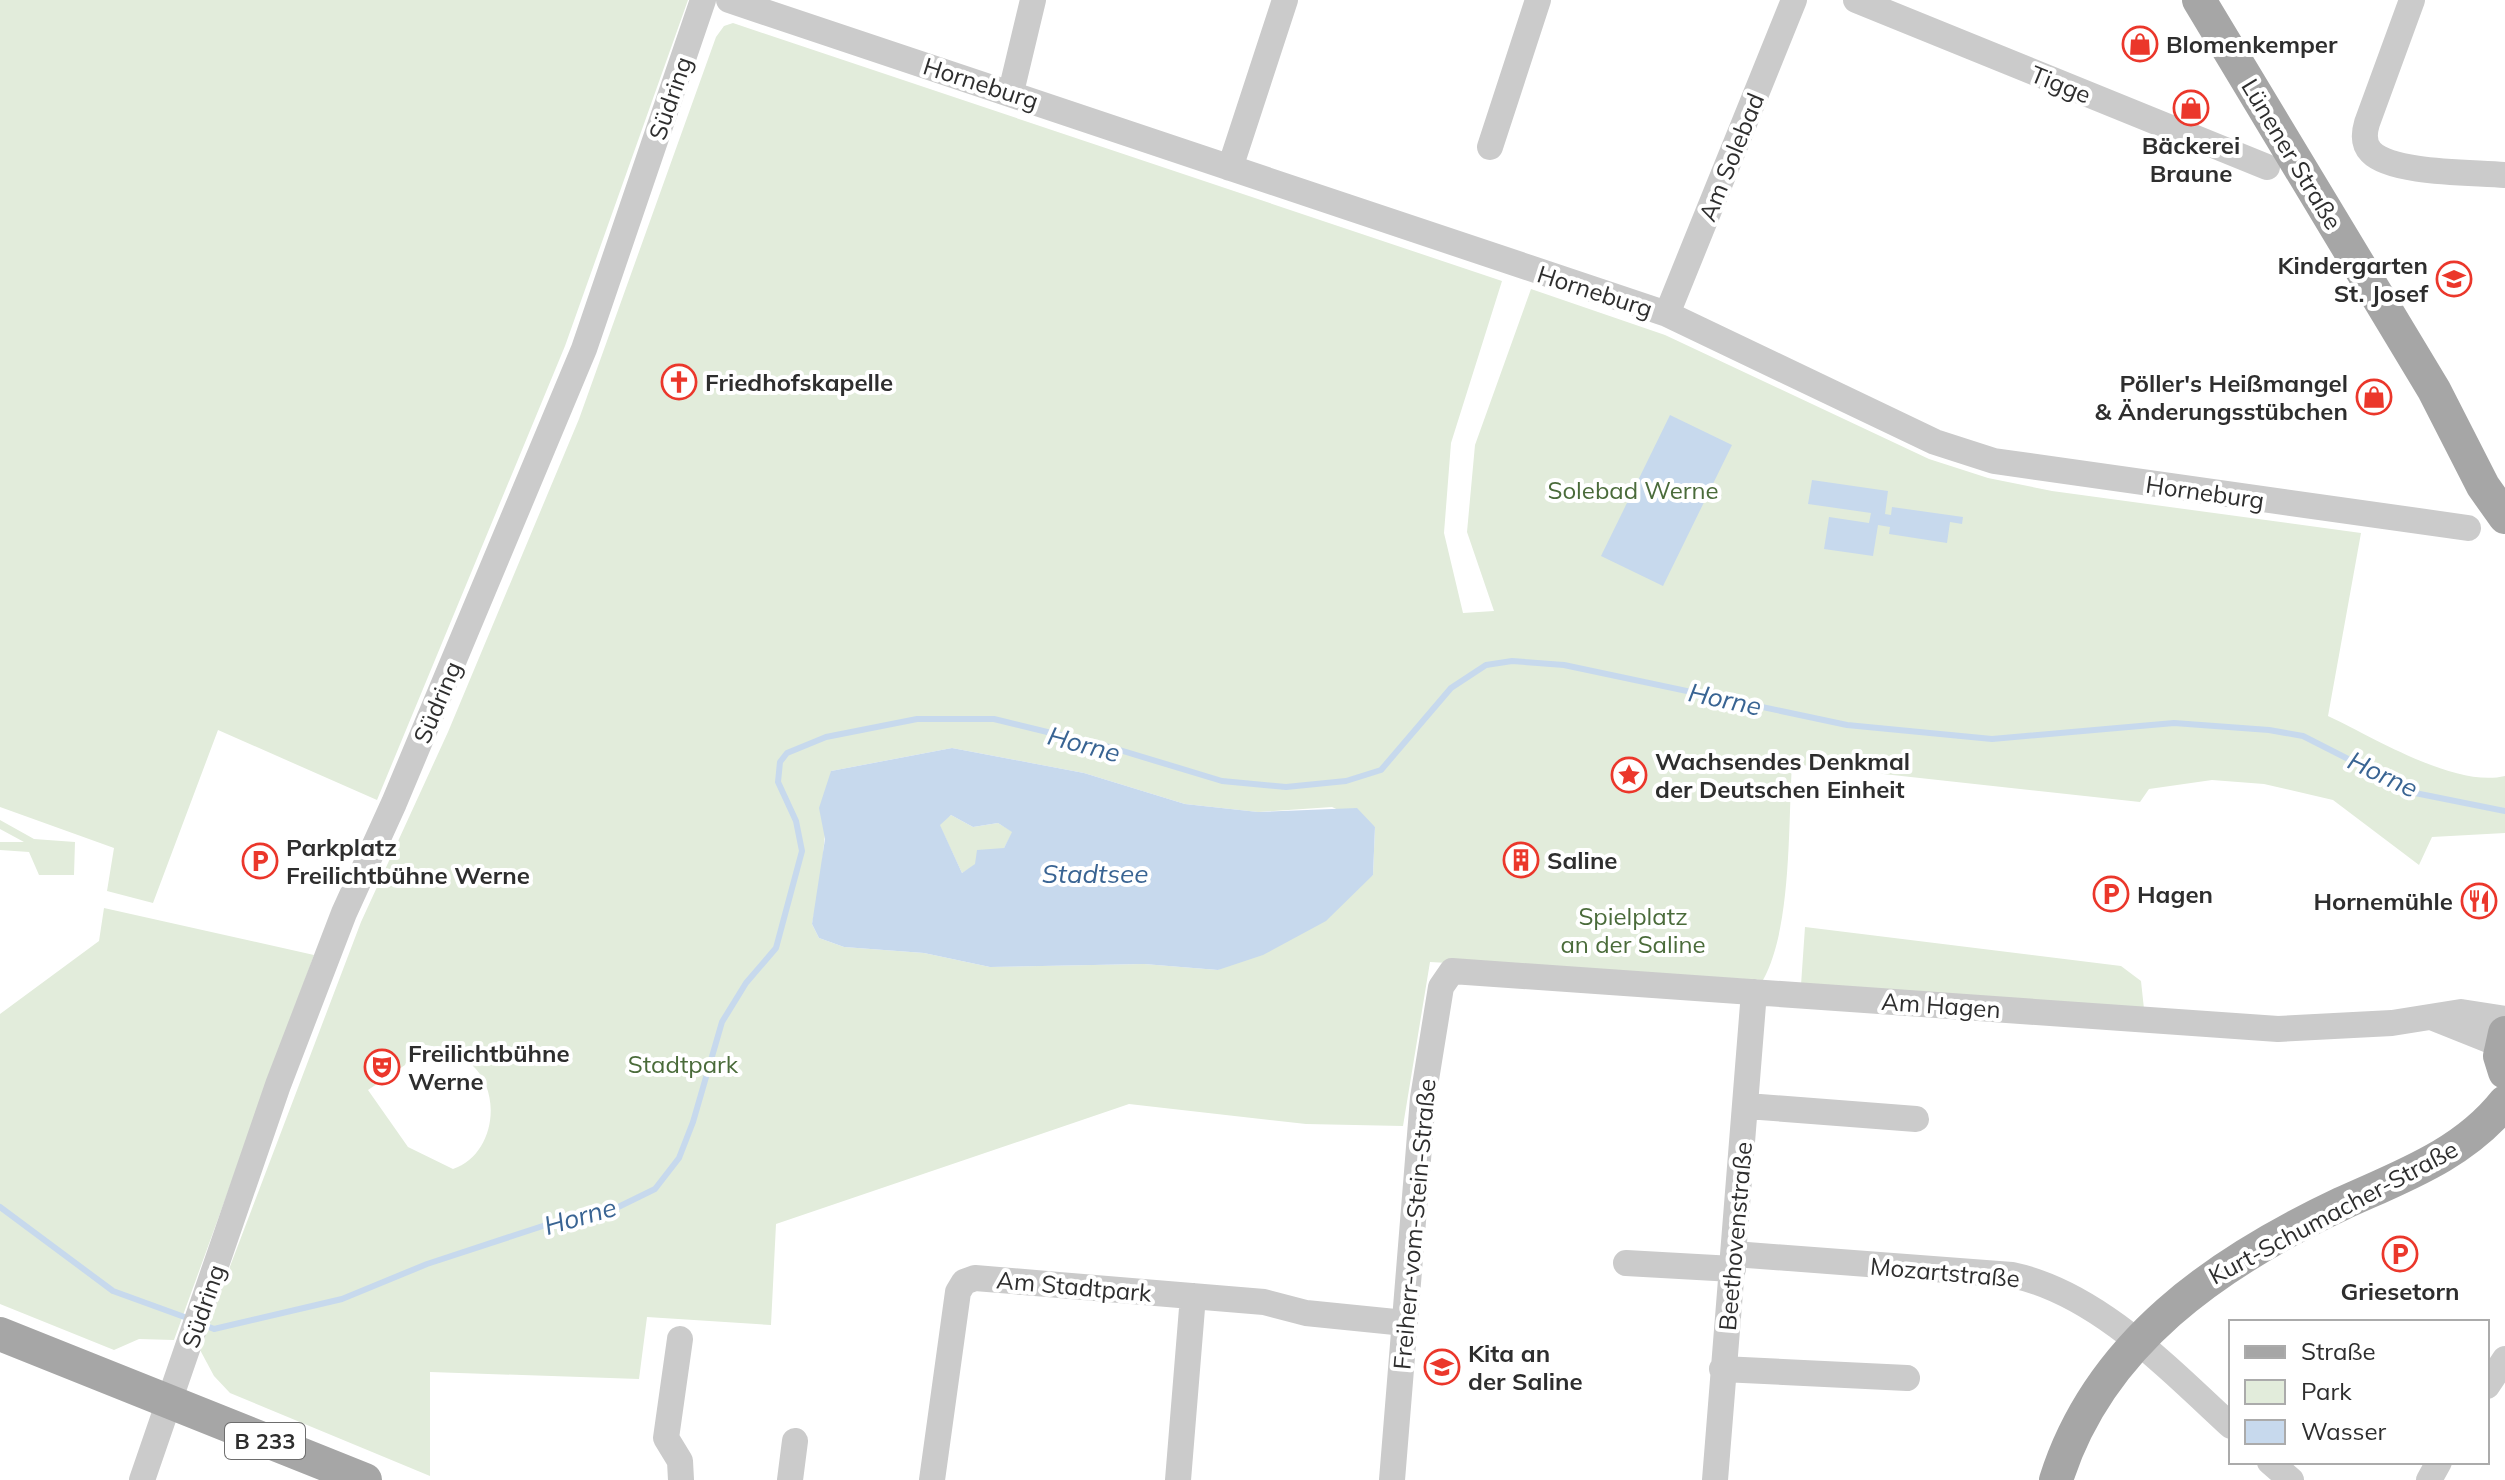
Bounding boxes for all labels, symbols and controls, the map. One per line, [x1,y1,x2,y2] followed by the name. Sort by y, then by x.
[2121,25,2159,63] shop icon: Blomenkemper
[2166,29,2338,59] place label: Blomenkemper
[920,50,1042,116] street label: Horneburg
[642,52,698,144] street label: Südring
[2027,58,2095,110] street label: Tigge
[2235,73,2349,235] street label: Lünener Straße
[1692,89,1770,225] street label: Am Solebad
[2172,89,2210,127] shop icon: Bäckerei Braune
[2142,130,2240,188] place label: Bäckerei Braune
[2277,250,2429,308] place label: Kindergarten St. Josef
[1534,258,1656,324] street label: Horneburg
[2435,260,2473,298] school or university icon: Kindergarten St. Josef
[660,363,698,401] church icon: Friedhofskapelle
[705,367,893,397] place label: Friedhofskapelle
[2095,368,2348,426] place label: Pöller's Heißmangel & Änderungsstübchen
[2355,378,2393,416] shop icon: Pöller's Heißmangel & Änderungsstübchen
[2144,469,2266,515] street label: Horneburg
[1547,475,1719,505] park label: Solebad Werne
[406,656,468,748] street label: Südring
[1686,675,1764,723] water label: Horne
[1044,719,1124,769] water label: Horne
[2343,743,2423,805] water label: Horne
[1655,746,1910,804] place label: Wachsendes Denkmal der Deutschen Einheit
[1610,756,1648,794] place icon: Wachsendes Denkmal der Deutschen Einheit
[286,832,530,890] place label: Parkplatz Freilichtbühne Werne
[1502,841,1540,879] building icon: Saline
[241,842,279,880] parking icon: Parkplatz Freilichtbühne Werne
[1547,845,1618,875] place label: Saline
[1042,857,1148,890] water label: Stadtsee
[2092,875,2130,913] parking icon: Hagen
[2137,879,2213,909] place label: Hagen
[2460,882,2498,920] restaurant icon: Hornemühle
[2313,886,2453,916] place label: Hornemühle
[1560,901,1706,959] park label: Spielplatz an der Saline
[1880,986,2002,1024] street label: Am Hagen
[408,1038,570,1096] place label: Freilichtbühne Werne
[363,1048,401,1086] theatre icon: Freilichtbühne Werne
[628,1049,739,1079] park label: Stadtpark
[1386,1077,1442,1371] street label: Freiherr-vom-Stein-Straße
[2203,1134,2463,1290] street label: Kurt-Schumacher-Straße
[1712,1140,1758,1332] street label: Beethovenstraße
[540,1190,620,1242] water label: Horne
[2381,1235,2419,1273] parking icon: Griesetorn
[1869,1251,2021,1293] street label: Mozartstraße
[175,1260,231,1352] street label: Südring
[995,1264,1153,1308] street label: Am Stadtpark
[2341,1276,2459,1306] place label: Griesetorn
[2229,1320,2489,1464] legend
[2301,1336,2376,1366] text: Straße
[1468,1338,1583,1396] place label: Kita an der Saline
[1423,1348,1461,1386] school or university icon: Kita an der Saline
[2301,1376,2352,1406] text: Park
[2301,1416,2387,1446] text: Wasser
[225,1423,305,1459] road number: B 233

